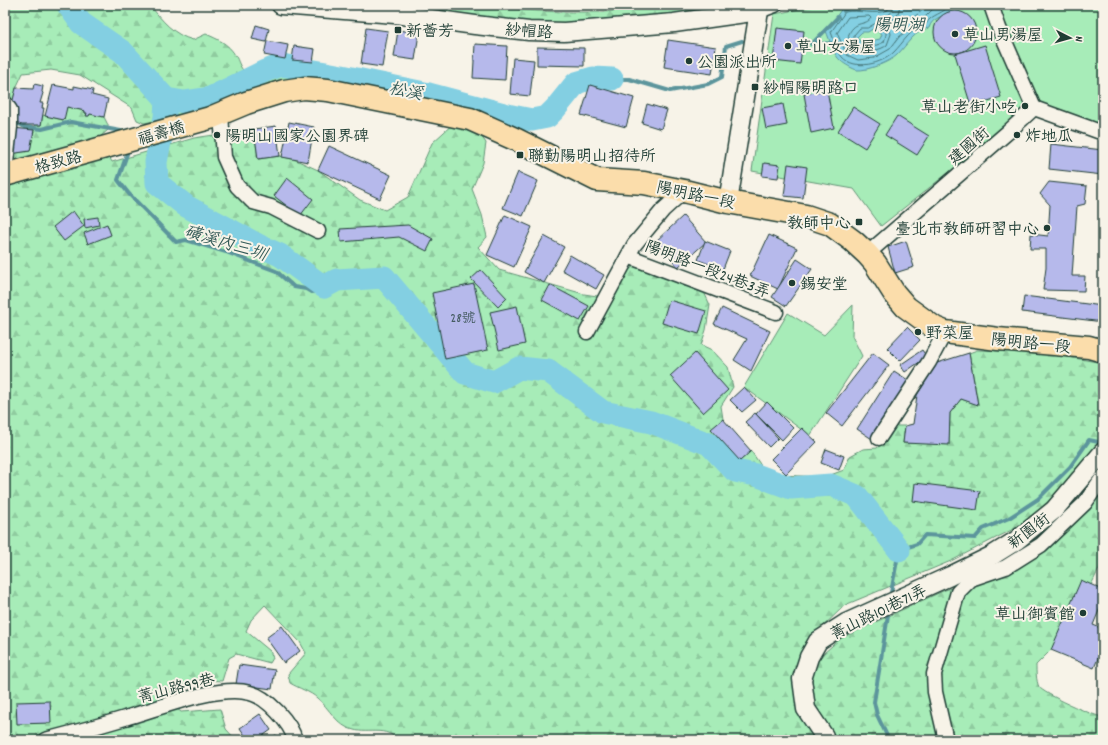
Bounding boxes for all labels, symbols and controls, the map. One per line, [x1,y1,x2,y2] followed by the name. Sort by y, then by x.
[874,15,926,39] water label: 陽明湖
[1050,18,1090,58] north arrow
[504,19,554,46] street label: 紗帽路
[406,21,454,44] place label: 新薈芳
[393,25,403,35] marker: 新薈芳
[963,25,1043,48] place label: 草山男湯屋
[950,29,960,39] marker: 草山男湯屋
[1070,35,1086,43] text: N
[796,37,876,60] place label: 草山女湯屋
[783,41,793,51] marker: 草山女湯屋
[697,52,777,75] place label: 公園派出所
[684,56,694,66] marker: 公園派出所
[386,78,425,108] water label: 松溪
[763,78,859,101] place label: 紗帽陽明路口
[750,82,760,92] marker: 紗帽陽明路口
[921,97,1017,120] place label: 草山老街小吃
[1020,101,1030,111] marker: 草山老街小吃
[135,117,188,152] street label: 福壽橋
[944,122,995,171] street label: 建國街
[225,126,369,149] place label: 陽明山國家公園界碑
[1025,126,1073,149] place label: 炸地瓜
[212,130,222,140] marker: 陽明山國家公園界碑
[1012,130,1022,140] marker: 炸地瓜
[32,146,85,181] street label: 格致路
[528,146,656,169] place label: 聯勤陽明山招待所
[515,150,525,160] marker: 聯勤陽明山招待所
[654,177,737,216] street label: 陽明路一段
[787,213,851,236] place label: 教師中心
[854,217,864,227] marker: 教師中心
[895,219,1039,242] place label: 臺北市教師研習中心
[181,221,271,269] water label: 磺溪內三圳
[1042,223,1052,233] marker: 臺北市教師研習中心
[641,236,773,305] street label: 陽明路一段24巷3弄
[800,274,848,297] place label: 錫安堂
[787,278,797,288] marker: 錫安堂
[450,309,476,329] house number: 28號
[926,323,974,346] place label: 野菜屋
[913,327,923,337] marker: 野菜屋
[990,329,1072,360] street label: 陽明路一段
[1003,508,1056,556] street label: 新園街
[827,580,931,647] street label: 菁山路101巷71弄
[995,604,1075,627] place label: 草山御賓館
[1078,608,1088,618] marker: 草山御賓館
[136,669,218,710] street label: 菁山路99巷

